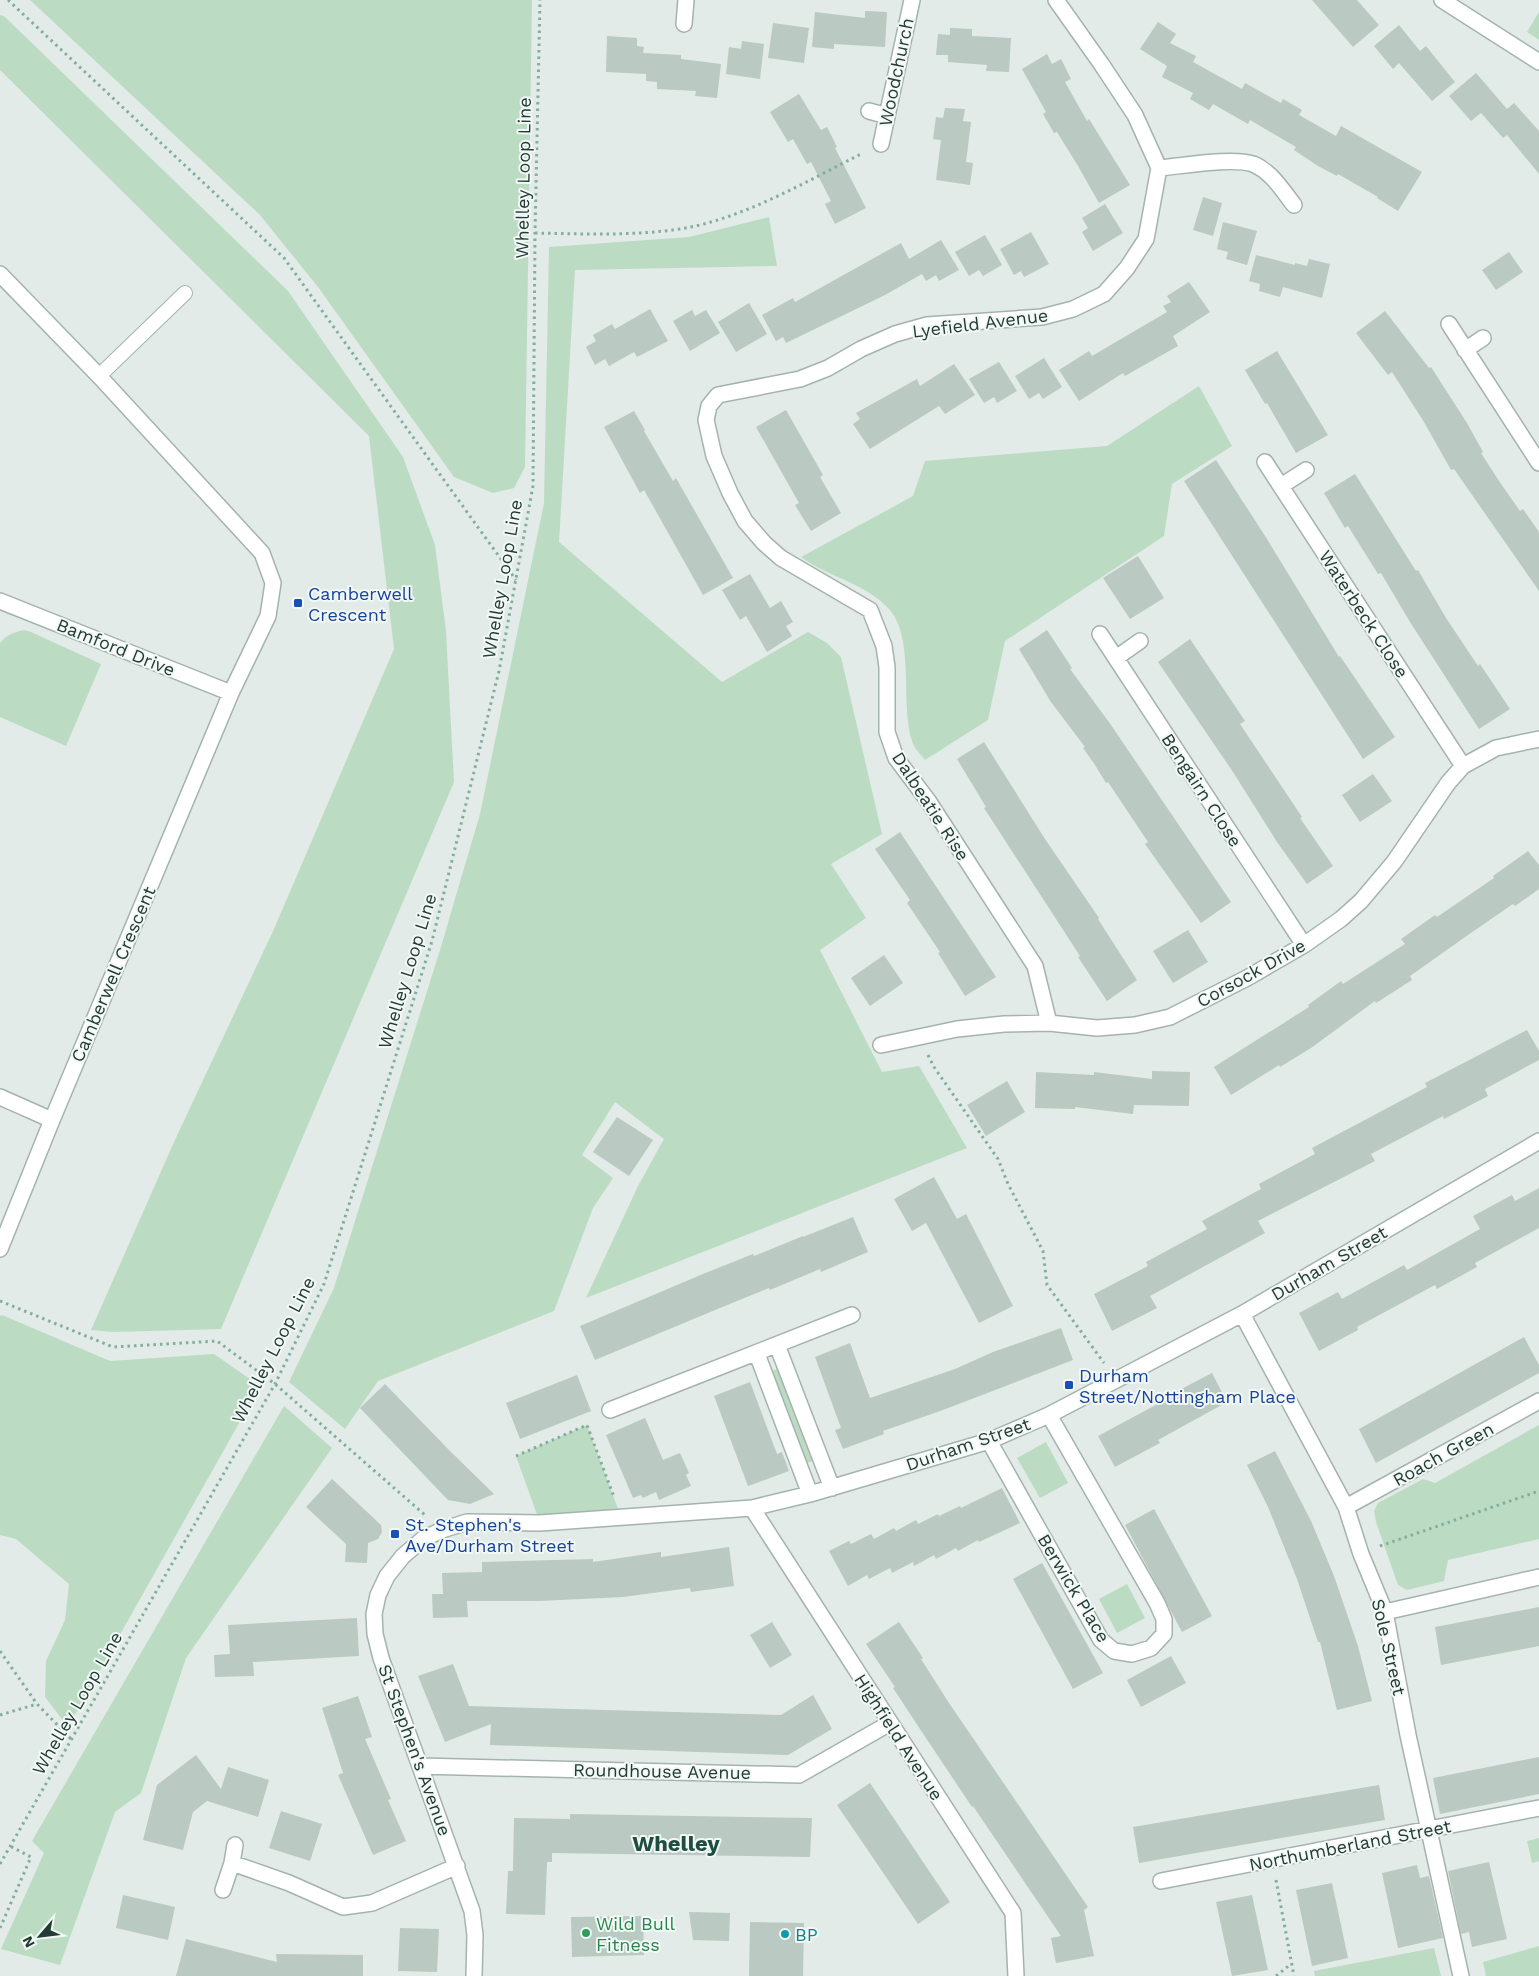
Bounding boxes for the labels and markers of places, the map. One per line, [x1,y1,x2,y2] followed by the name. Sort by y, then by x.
[308,583,413,625] place label: Camberwell Crescent
[292,597,304,609] marker: Camberwell Crescent
[1079,1365,1296,1407] place label: Durham Street/Nottingham Place
[1063,1379,1075,1391] marker: Durham Street/Nottingham Place
[405,1514,575,1556] place label: St. Stephen's Ave/Durham Street
[389,1528,401,1540] marker: St. Stephen's Ave/Durham Street
[596,1913,675,1955] place label: Wild Bull Fitness
[795,1924,818,1945] place label: BP
[580,1927,592,1939] marker: Wild Bull Fitness
[779,1928,791,1940] marker: BP

